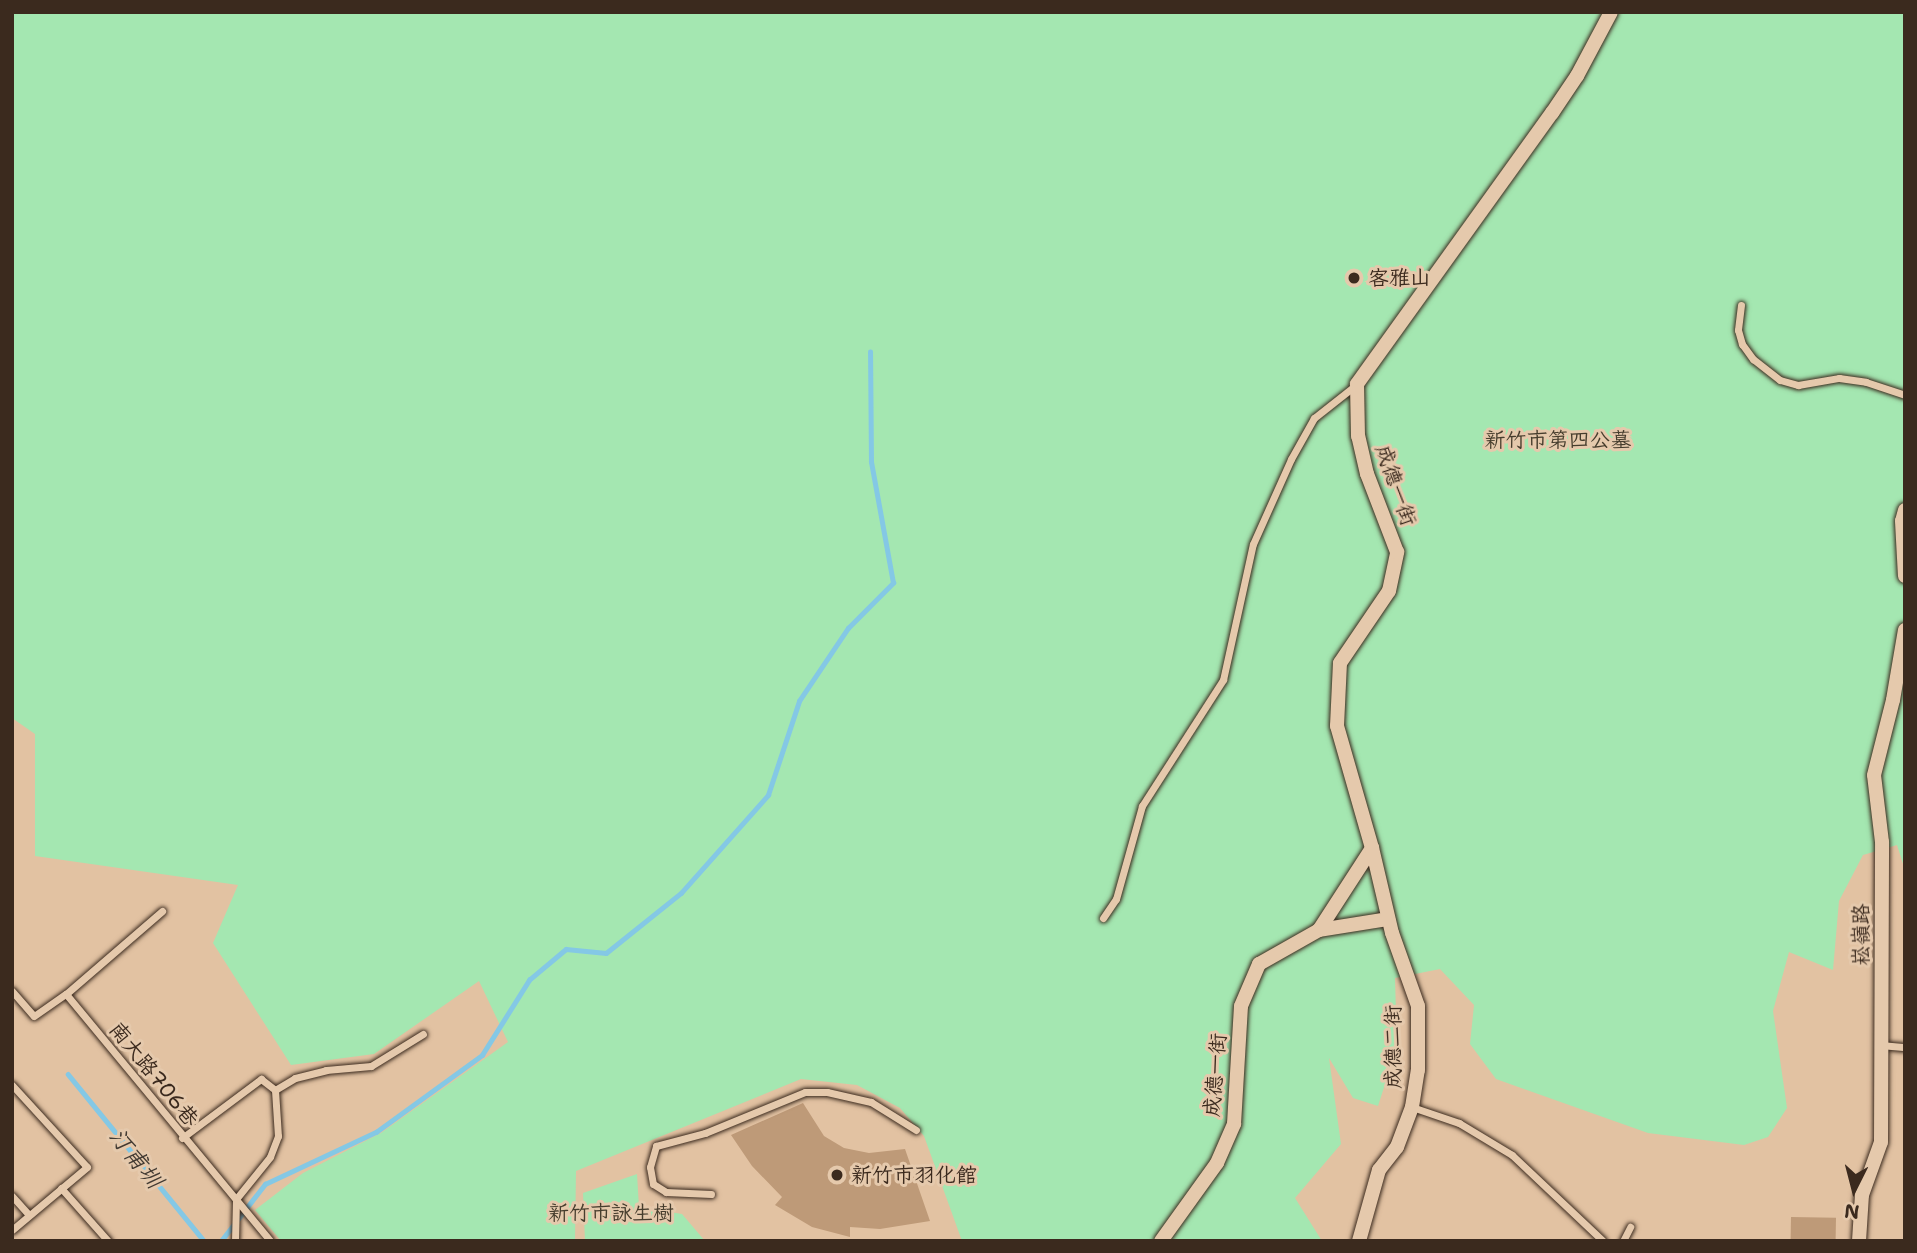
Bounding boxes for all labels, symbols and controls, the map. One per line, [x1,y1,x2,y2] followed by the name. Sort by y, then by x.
[1368,265,1431,291] place label: 客雅山
[1346,270,1362,286] marker: 客雅山
[1485,427,1631,453] park label: 新竹市第四公墓
[1370,441,1422,529] street label: 成德一街
[1848,904,1874,966] street label: 崧嶺路
[1380,1005,1406,1089] street label: 成德二街
[104,1017,204,1131] street label: 南大路706巷
[1199,1032,1231,1118] street label: 成德一街
[104,1123,168,1193] water label: 汀甫圳
[1819,1155,1889,1225] north arrow
[851,1162,977,1188] place label: 新竹市羽化館
[829,1167,845,1183] marker: 新竹市羽化館
[1843,1198,1861,1225] text: N
[548,1200,674,1226] park label: 新竹市詠生樹

